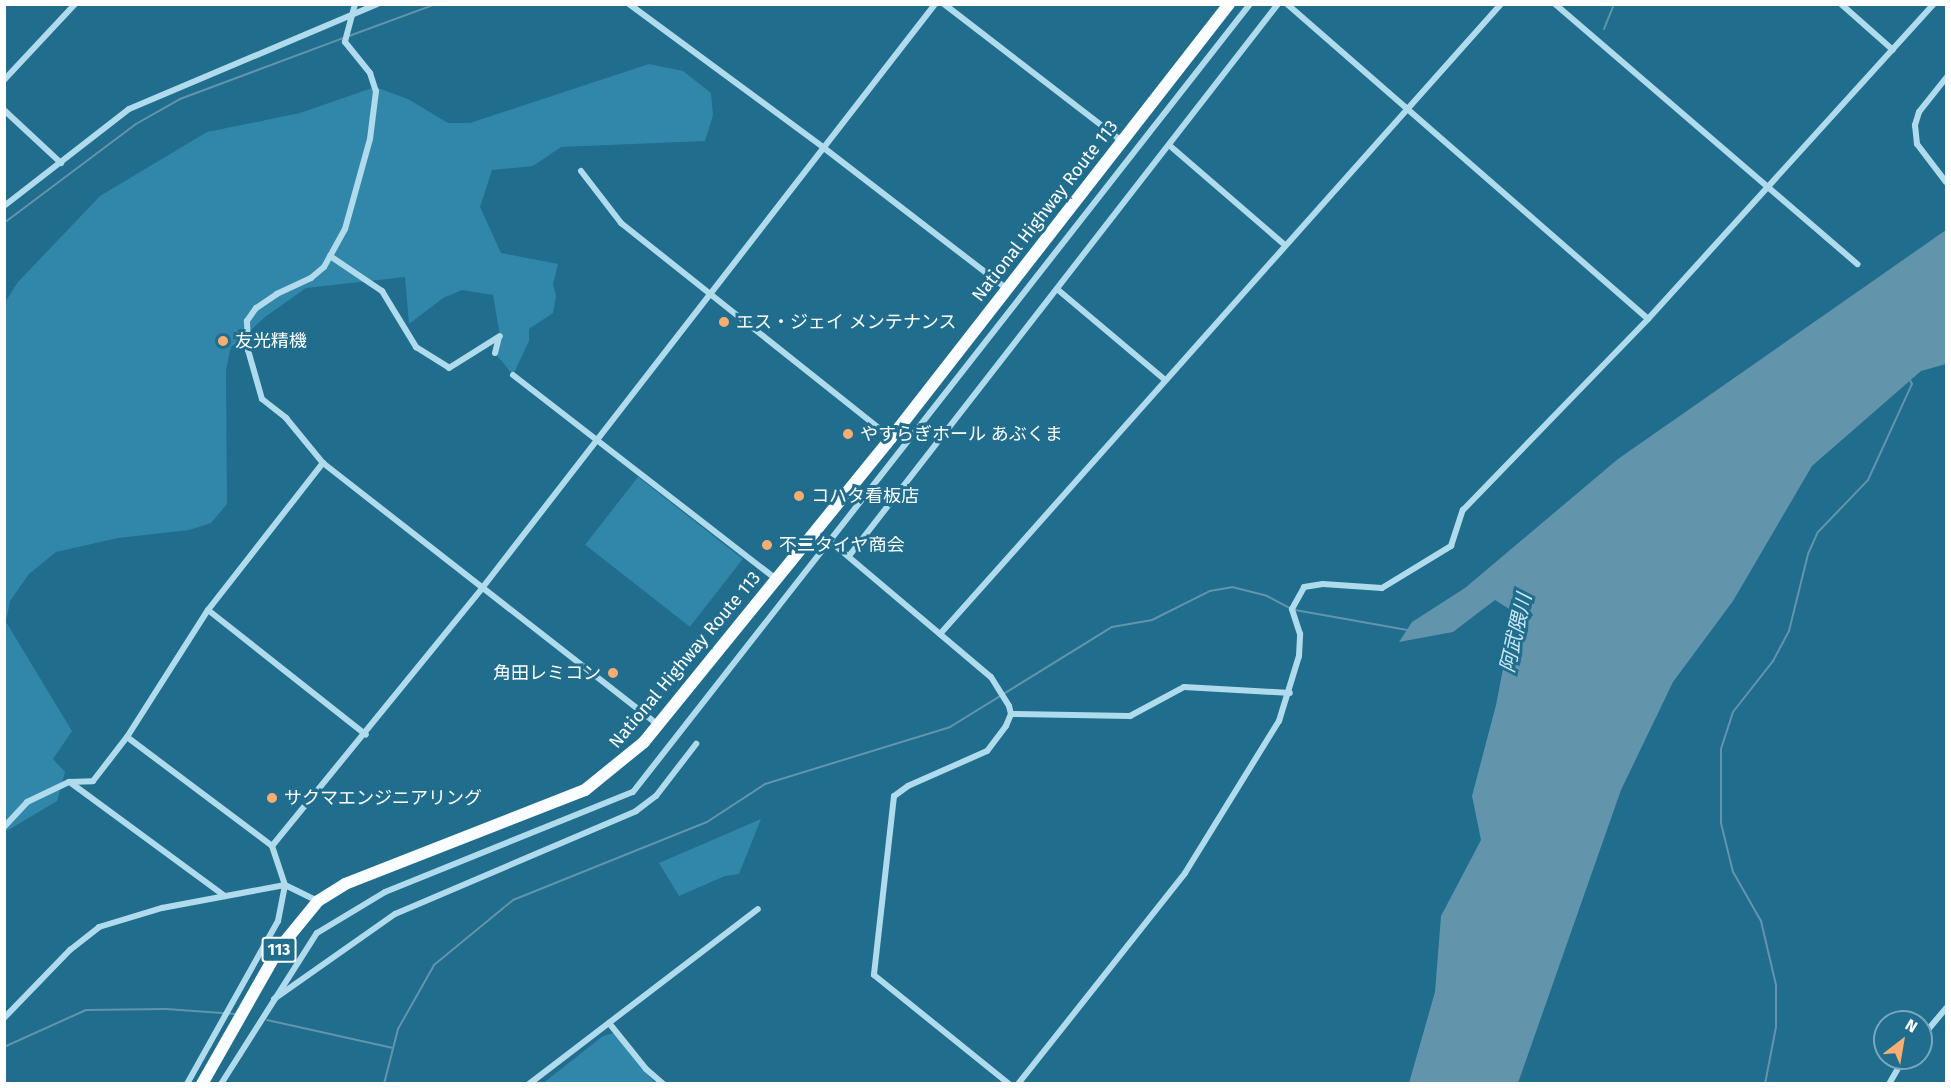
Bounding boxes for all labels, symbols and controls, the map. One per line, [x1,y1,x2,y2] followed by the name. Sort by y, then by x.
[967,116,1123,306] street label: National Highway Route 113
[736,311,957,333] place label: エス・ジェイ メンテナンス
[717,315,731,329] marker: エス・ジェイ メンテナンス
[235,330,307,352] place label: 友光精機
[216,334,230,348] marker: 友光精機
[860,423,1063,445] place label: やすらぎホール あぶくま
[841,427,855,441] marker: やすらぎホール あぶくま
[811,485,919,507] place label: コハタ看板店
[792,489,806,503] marker: コハタ看板店
[779,534,905,556] place label: 不二タイヤ商会
[760,538,774,552] marker: 不二タイヤ商会
[605,567,765,753] street label: National Highway Route 113
[1495,591,1537,675] water label: 阿武隈川
[493,662,601,684] place label: 角田レミコン
[606,666,620,680] marker: 角田レミコン
[284,787,482,809] place label: サクマエンジニアリング
[265,791,279,805] marker: サクマエンジニアリング
[261,937,297,963] road number: 113
[1873,1010,1933,1070] north arrow
[1902,1015,1921,1037] text: N

